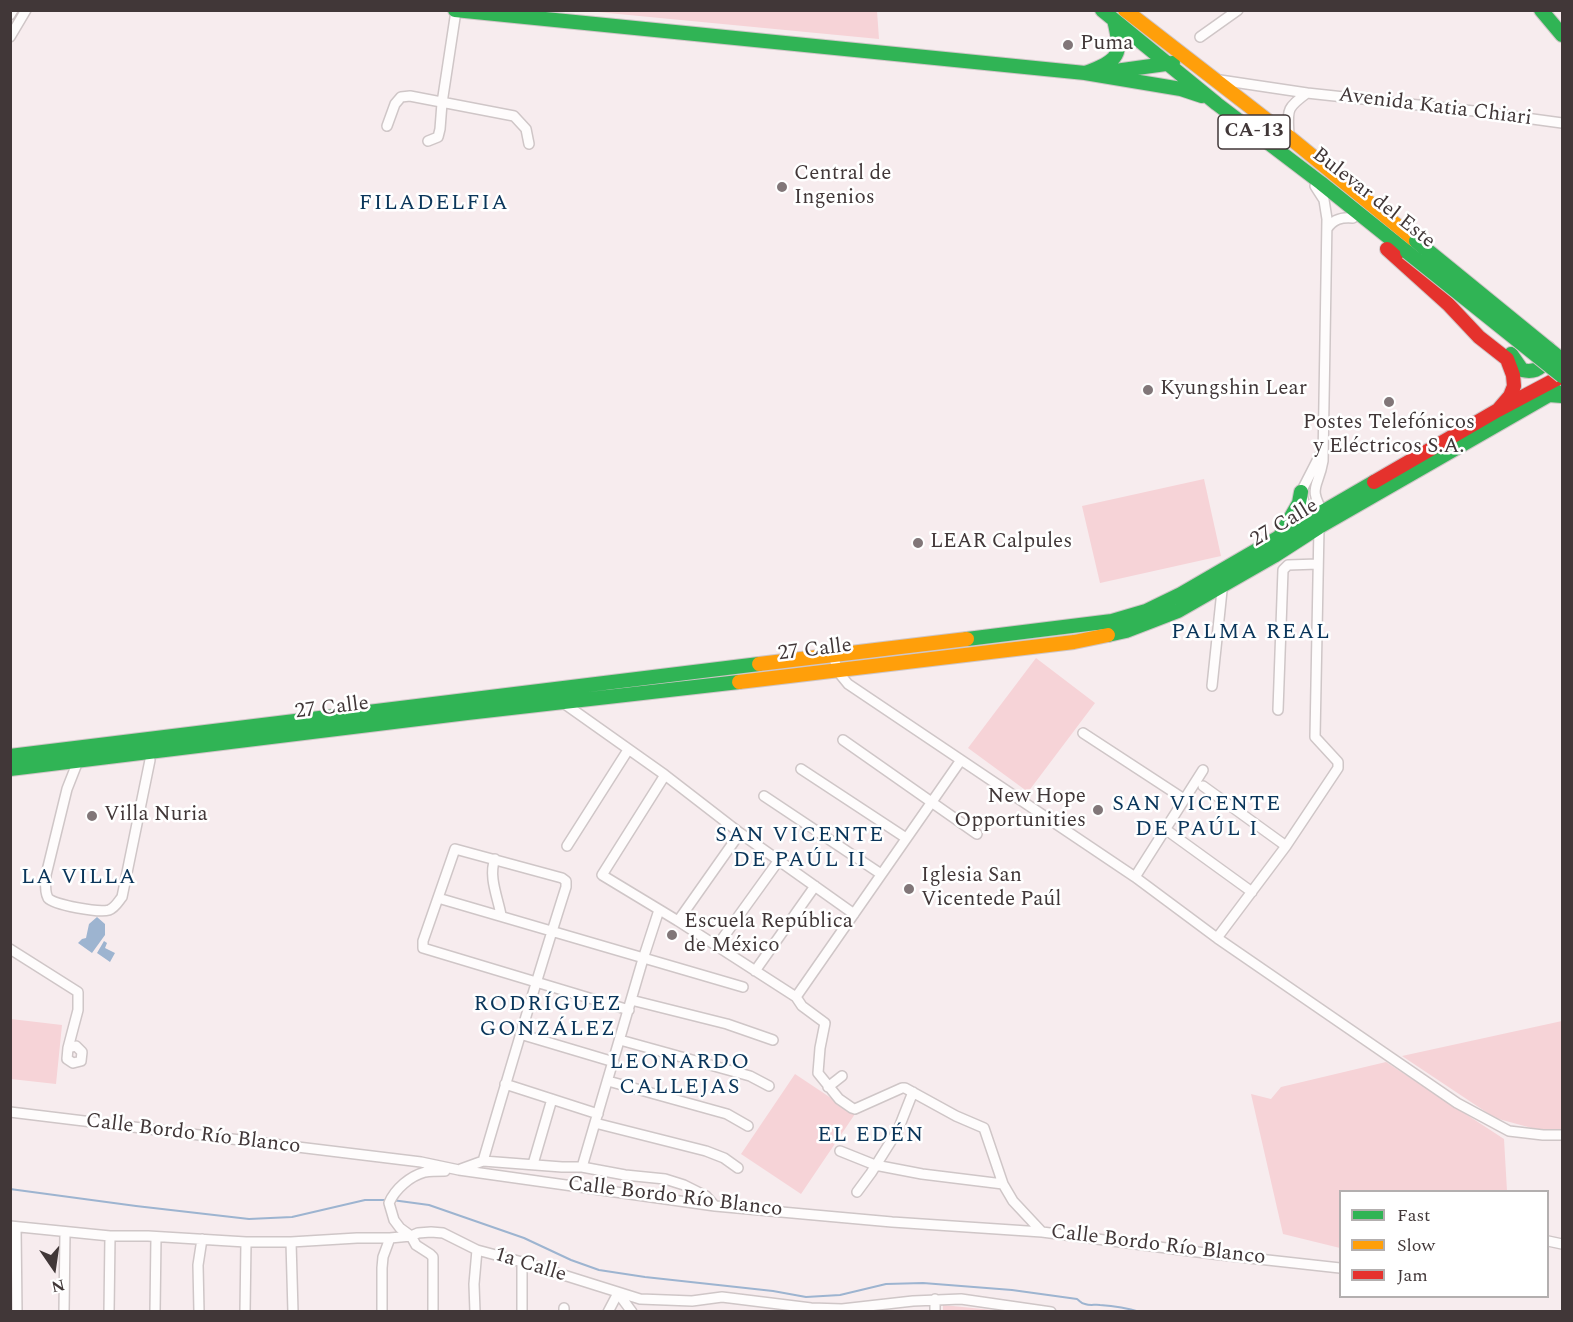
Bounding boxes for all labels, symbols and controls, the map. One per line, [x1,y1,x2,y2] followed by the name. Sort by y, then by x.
[1080,32,1133,58] place label: Puma
[1061,38,1075,52] marker: Puma
[1337,84,1533,132] street label: Avenida Katia Chiari
[1218,115,1290,149] road number: CA-13
[1306,143,1440,255] street label: Bulevar del Este
[794,162,891,212] place label: Central de Ingenios
[775,180,789,194] marker: Central de Ingenios
[359,192,509,218] district label: FILADELFIA
[1160,377,1307,403] place label: Kyungshin Lear
[1141,383,1155,397] marker: Kyungshin Lear
[1382,395,1396,409] marker: Postes Telefónicos y Eléctricos S.A.
[1303,411,1475,461] place label: Postes Telefónicos y Eléctricos S.A.
[1247,494,1323,554] street label: 27 Calle
[930,530,1072,556] place label: LEAR Calpules
[911,536,925,550] marker: LEAR Calpules
[1171,621,1331,647] district label: PALMA REAL
[777,634,853,668] street label: 27 Calle
[294,692,370,726] street label: 27 Calle
[954,785,1086,835] place label: New Hope Opportunities
[1112,793,1282,844] district label: SAN VICENTE DE PAÚL I
[104,803,208,829] place label: Villa Nuria
[1091,803,1105,817] marker: New Hope Opportunities
[85,809,99,823] marker: Villa Nuria
[715,824,885,876] district label: SAN VICENTE DE PAÚL II
[921,864,1062,914] place label: Iglesia San Vicentede Paúl
[21,866,137,892] district label: LA VILLA
[902,882,916,896] marker: Iglesia San Vicentede Paúl
[684,910,853,960] place label: Escuela República de México
[665,928,679,942] marker: Escuela República de México
[474,993,622,1044] district label: RODRÍGUEZ GONZÁLEZ
[610,1051,750,1102] district label: LEONARDO CALLEJAS
[84,1109,302,1161] street label: Calle Bordo Río Blanco
[817,1124,925,1150] district label: EL EDÉN
[566,1172,784,1224] street label: Calle Bordo Río Blanco
[1339,1190,1549,1298] legend
[1397,1202,1430,1229] text: Fast
[1049,1220,1267,1272] street label: Calle Bordo Río Blanco
[1397,1232,1435,1259] text: Slow
[24,1238,84,1298] north arrow
[491,1243,569,1289] street label: 1a Calle
[1397,1262,1428,1289] text: Jam
[49,1272,67,1299] text: N

